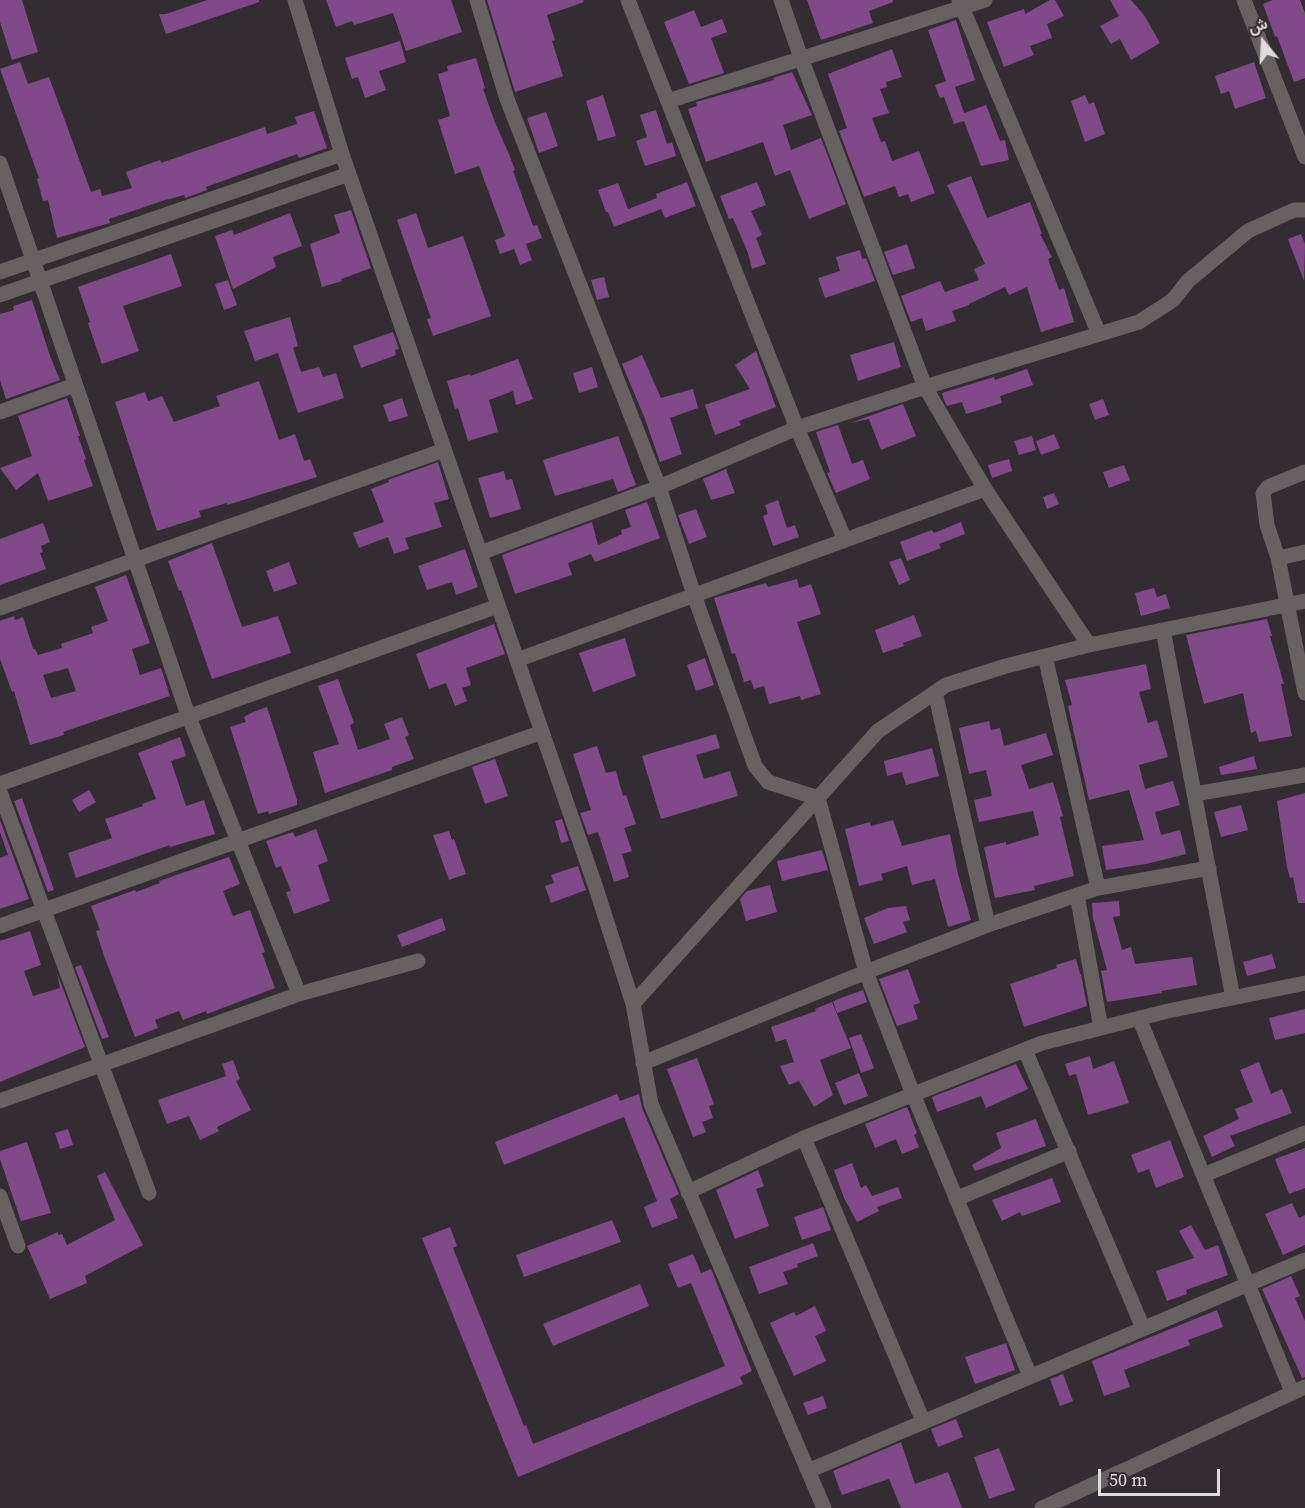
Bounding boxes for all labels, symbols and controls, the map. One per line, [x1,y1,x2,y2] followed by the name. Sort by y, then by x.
[1245,11,1270,38] text: ش
[1233,12,1293,72] north arrow
[1101,1457,1222,1495] scale bar
[1109,1467,1147,1492] text: 50 m

